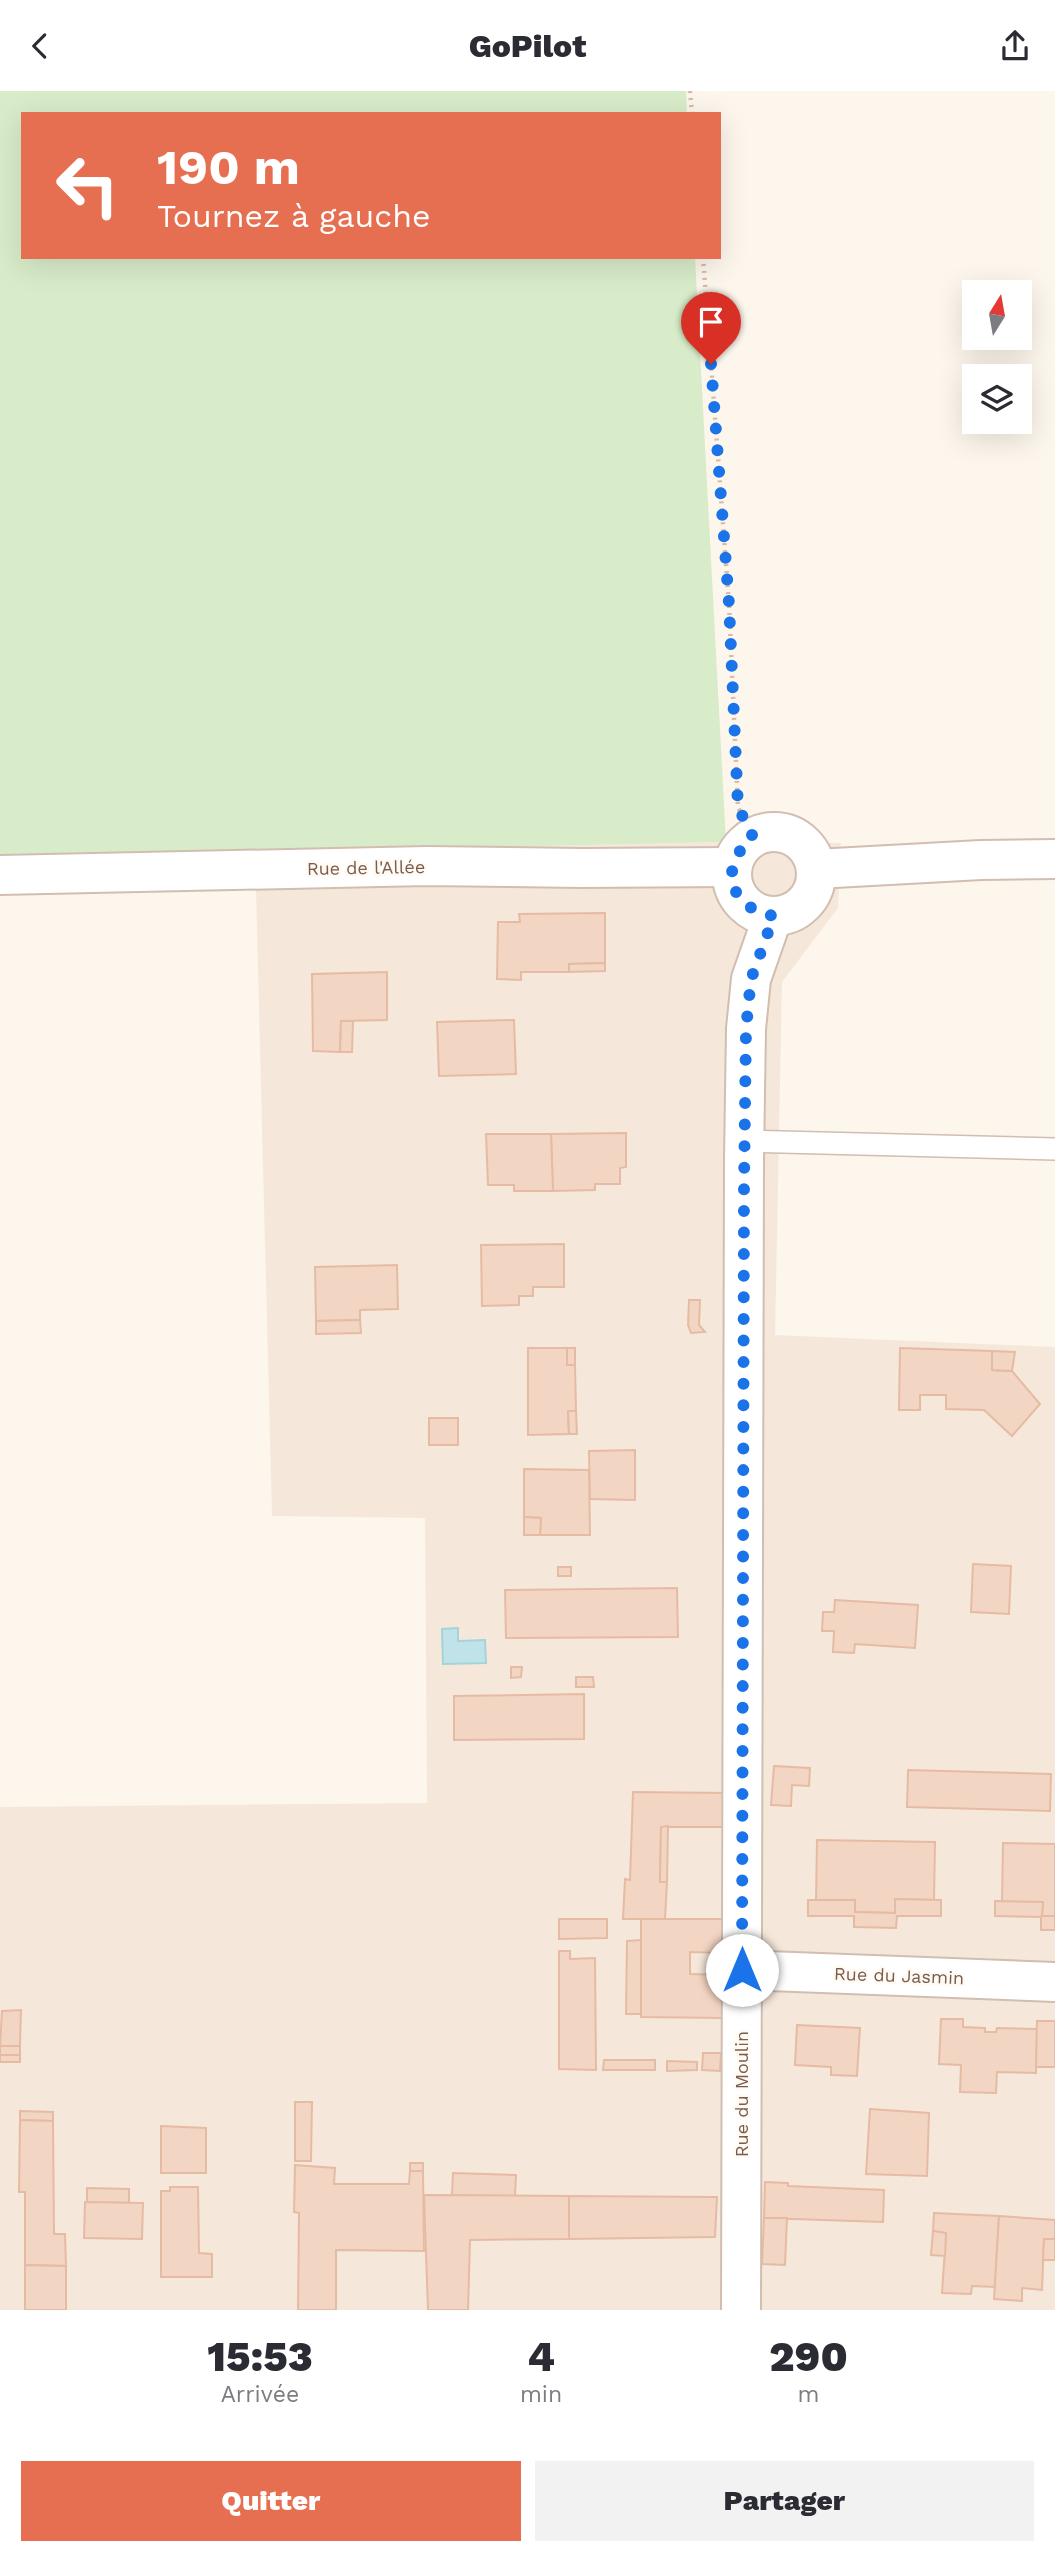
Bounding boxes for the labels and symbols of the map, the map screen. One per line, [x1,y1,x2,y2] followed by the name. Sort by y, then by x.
[962,280,1032,350] north arrow
[681,292,741,364] pin
[307,856,425,879] street label: Rue de l'Allée
[705,1933,779,2007] position arrow
[834,1963,964,1988] street label: Rue du Jasmin
[731,2031,752,2157] street label: Rue du Moulin

